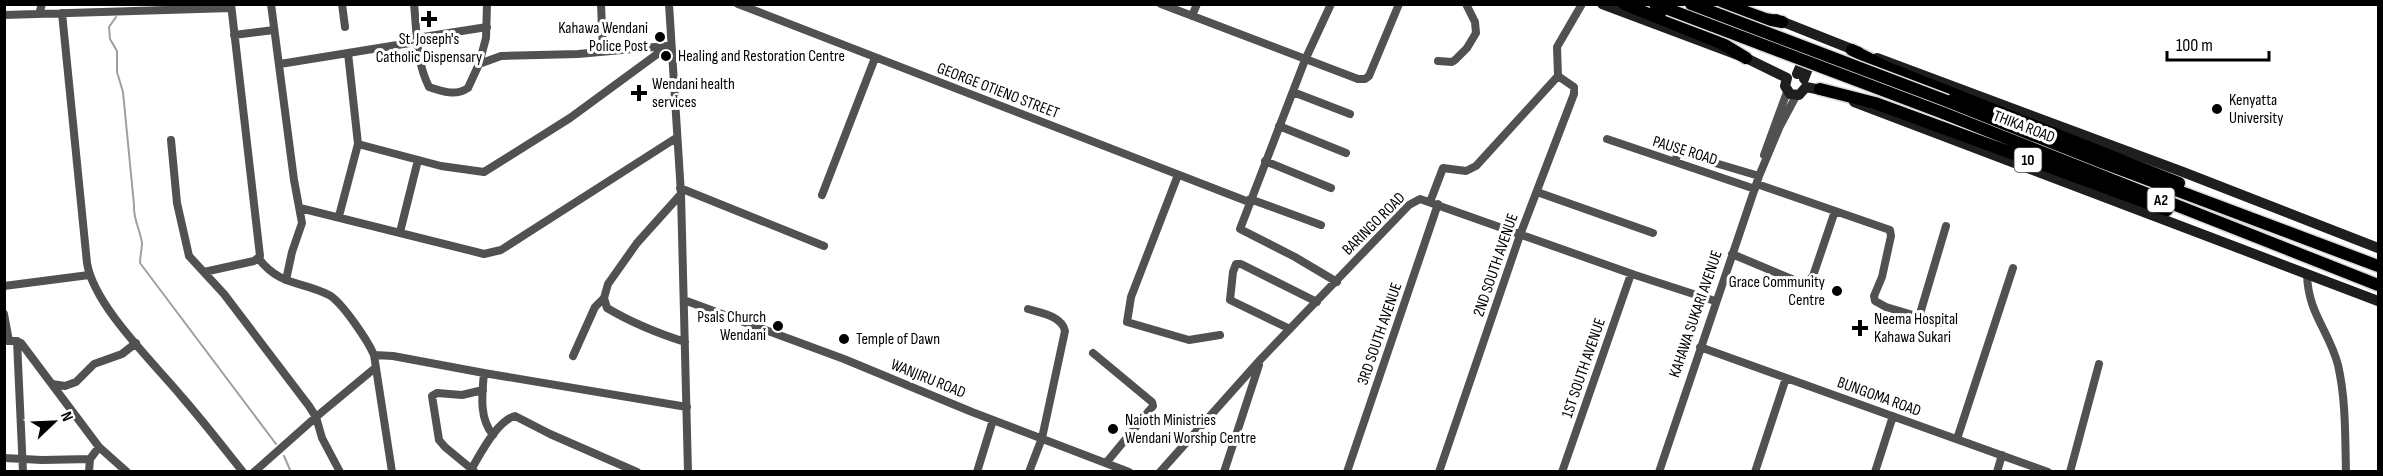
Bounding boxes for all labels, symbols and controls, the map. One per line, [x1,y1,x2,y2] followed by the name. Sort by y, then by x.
[420,10,438,28] marker: St. Joseph's Catholic Dispensary
[558,19,648,56] place label: Kahawa Wendani Police Post
[2167,24,2269,62] scale bar
[376,30,482,67] place label: St. Joseph's Catholic Dispensary
[653,30,667,44] marker: Kahawa Wendani Police Post
[2176,35,2213,56] text: 100 m
[678,47,845,66] place label: Healing and Restoration Centre
[659,49,673,63] marker: Healing and Restoration Centre
[934,59,1062,123] street label: GEORGE OTIENO STREET
[652,75,735,112] place label: Wendani health services
[630,84,648,102] marker: Wendani health services
[2229,91,2283,128] place label: Kenyatta University
[2210,102,2224,116] marker: Kenyatta University
[1991,107,2058,147] street label: THIKA ROAD
[1650,132,1720,170] street label: PAUSE ROAD
[2014,148,2042,172] road number: 10
[2148,188,2174,212] road number: A2
[1339,189,1409,259] street label: BARINGO ROAD
[1469,211,1523,319] street label: 2ND SOUTH AVENUE
[1665,248,1727,380] street label: KAHAWA SUKARI AVENUE
[1729,273,1825,310] place label: Grace Community Centre
[1354,280,1406,388] street label: 3RD SOUTH AVENUE
[1830,284,1844,298] marker: Grace Community Centre
[697,308,766,345] place label: Psals Church Wendani
[1874,310,1958,347] place label: Neema Hospital Kahawa Sukari
[1558,316,1610,420] street label: 1ST SOUTH AVENUE
[771,319,785,333] marker: Psals Church Wendani
[1851,319,1869,337] marker: Neema Hospital Kahawa Sukari
[856,330,940,349] place label: Temple of Dawn
[837,332,851,346] marker: Temple of Dawn
[888,355,968,403] street label: WANJIRU ROAD
[1835,373,1924,421] street label: BUNGOMA ROAD
[24,392,84,452] north arrow
[56,409,77,424] text: N
[1125,411,1256,448] place label: Naioth Ministries Wendani Worship Centre
[1106,422,1120,436] marker: Naioth Ministries Wendani Worship Centre

